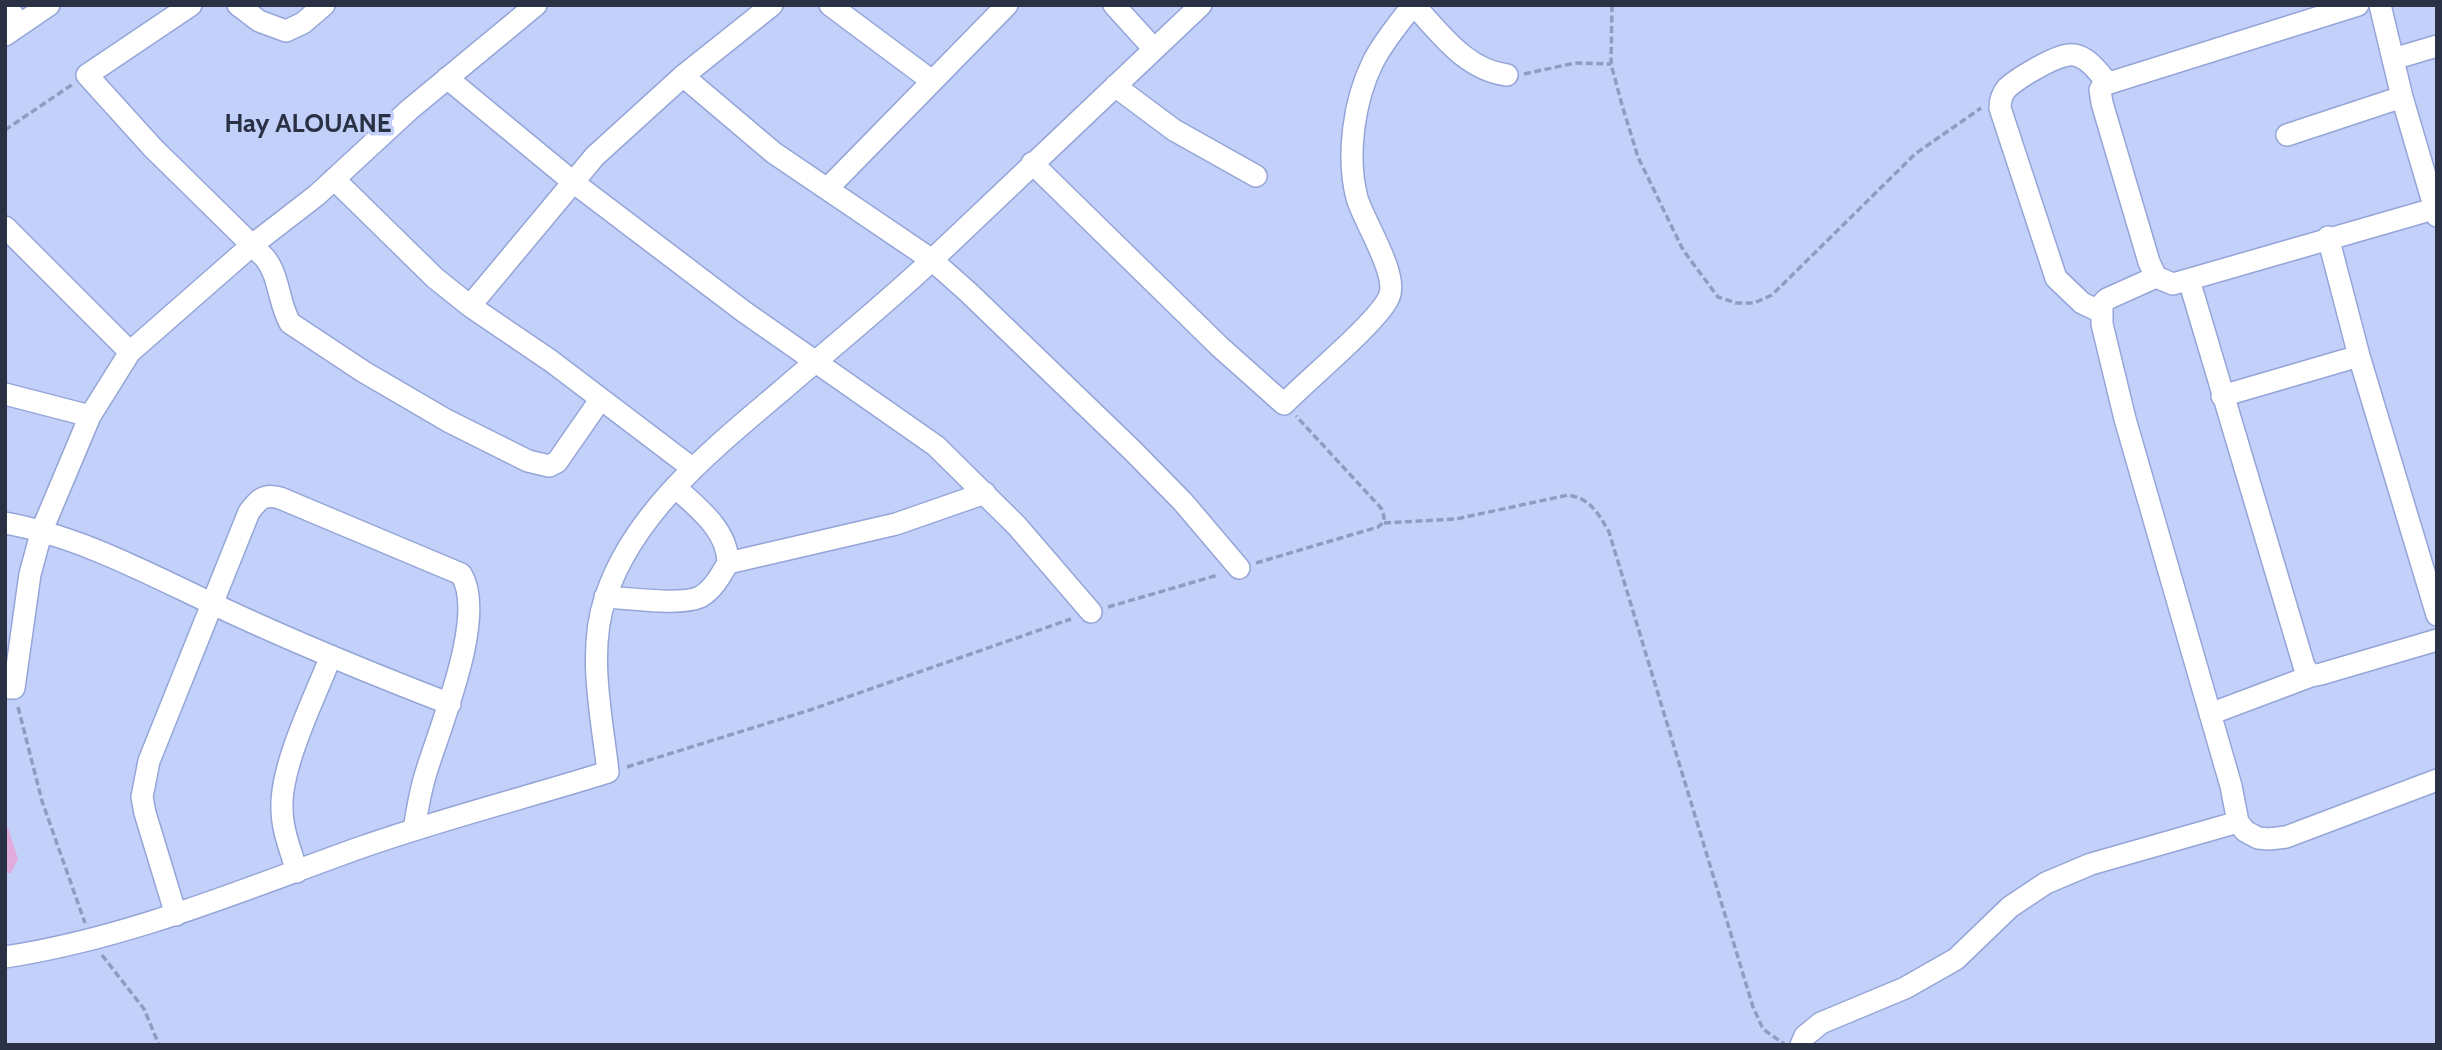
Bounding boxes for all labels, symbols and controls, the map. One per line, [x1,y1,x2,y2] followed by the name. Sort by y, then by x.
[224,108,392,140] district label: Hay ALOUANE

